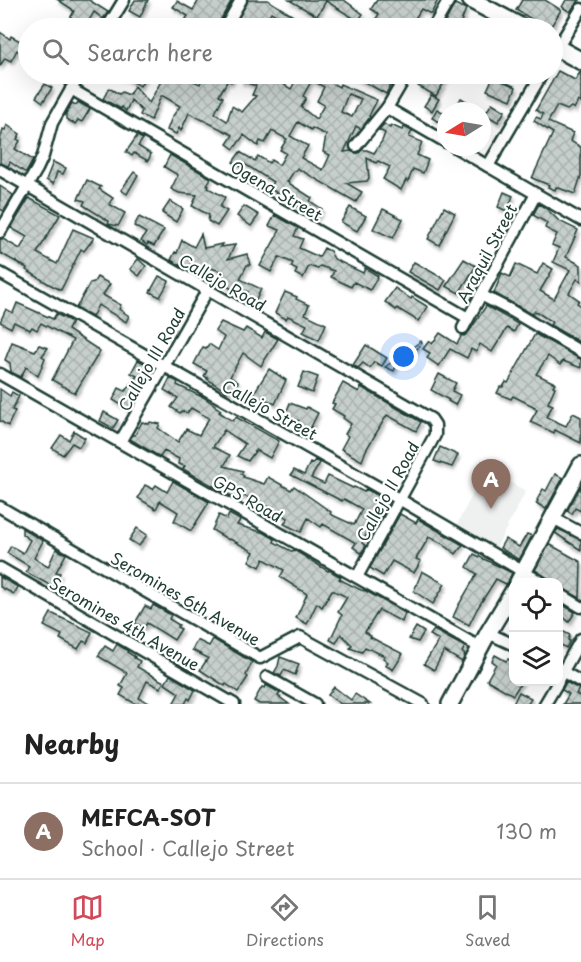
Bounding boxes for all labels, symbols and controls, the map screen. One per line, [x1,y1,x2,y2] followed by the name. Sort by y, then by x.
[18,18,563,84] search box
[39,35,72,68] icon: search
[87,35,213,68] text: Search here
[437,102,491,156] north arrow
[227,154,328,226] street label: Ogena Street
[450,199,522,307] street label: Araquil Street
[175,247,271,317] street label: Callejo Road
[112,303,190,415] street label: Callejo III Road
[389,342,418,371] your location
[218,373,323,445] street label: Callejo Street
[350,437,424,545] street label: Callejo II Road
[472,460,510,509] pin: A
[209,468,287,528] street label: GPS Road
[107,545,265,651] street label: Seromines 6th Avenue
[46,570,205,676] street label: Seromines 4th Avenue
[509,578,563,686] map controls
[509,578,563,632] button: locate
[509,632,563,686] button: layers
[24,724,119,763] text: Nearby
[81,800,216,833] text: MEFCA-SOT
[36,816,51,846] text: A
[497,816,557,846] text: 130 m
[81,833,294,863] text: School · Callejo Street
[71,891,105,951] tab: Map
[246,891,324,951] tab: Directions
[465,891,510,951] tab: Saved

